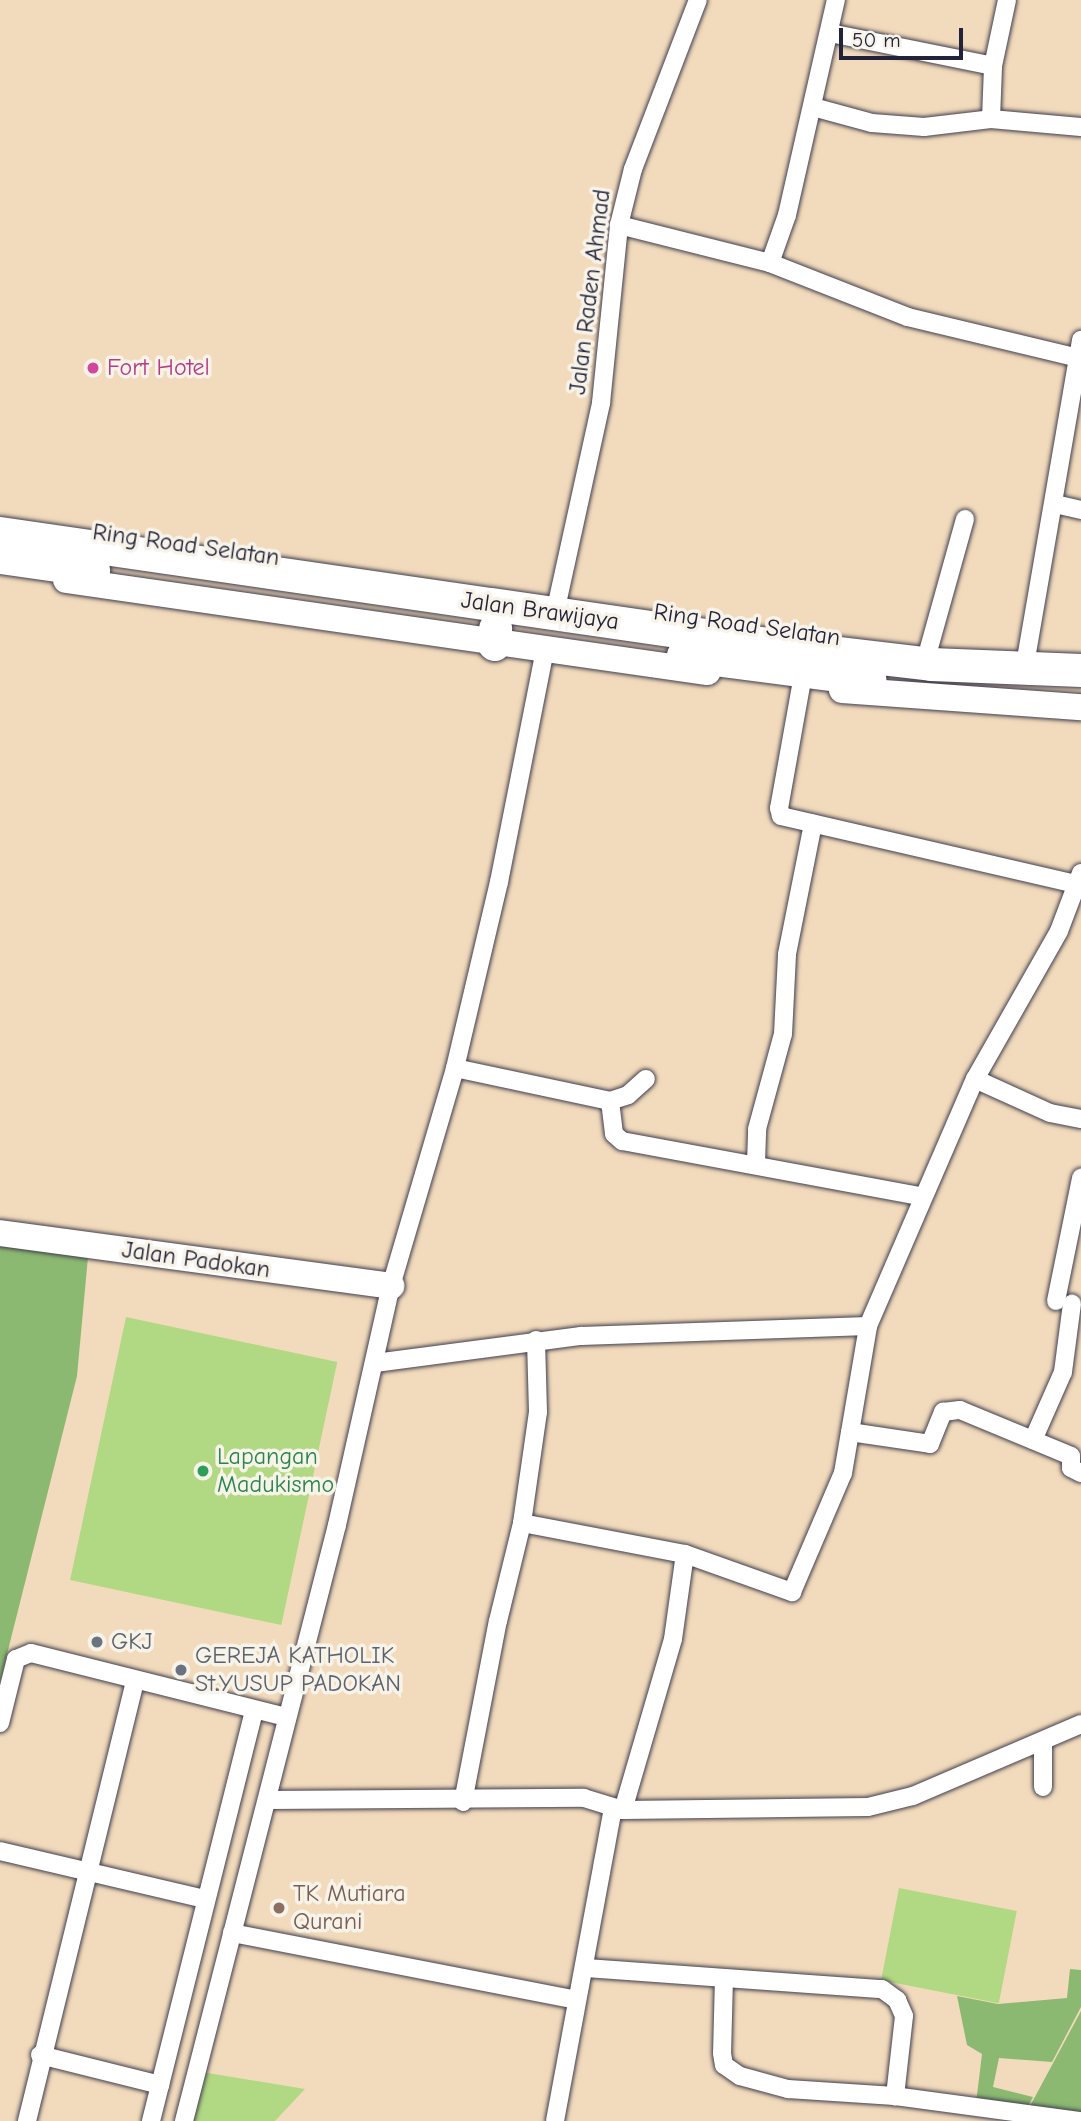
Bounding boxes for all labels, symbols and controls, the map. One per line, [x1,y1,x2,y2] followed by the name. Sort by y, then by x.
[843,14,967,58] scale bar
[852,28,901,52] text: 50 m
[563,188,617,396] street label: Jalan Raden Ahmad
[107,354,210,382] place label: Fort Hotel
[85,360,101,376] marker: Fort Hotel
[91,518,281,572] street label: Ring Road Selatan
[459,586,621,636] street label: Jalan Brawijaya
[652,598,842,652] street label: Ring Road Selatan
[120,1235,272,1285] street label: Jalan Padokan
[217,1443,334,1499] place label: Lapangan Madukismo
[195,1463,211,1479] marker: Lapangan Madukismo
[111,1628,153,1656] place label: GKJ
[89,1634,105,1650] marker: GKJ
[195,1642,401,1698] place label: GEREJA KATHOLIK St.YUSUP PADOKAN
[173,1662,189,1678] marker: GEREJA KATHOLIK St.YUSUP PADOKAN
[293,1880,406,1936] place label: TK Mutiara Qurani
[271,1900,287,1916] marker: TK Mutiara Qurani

